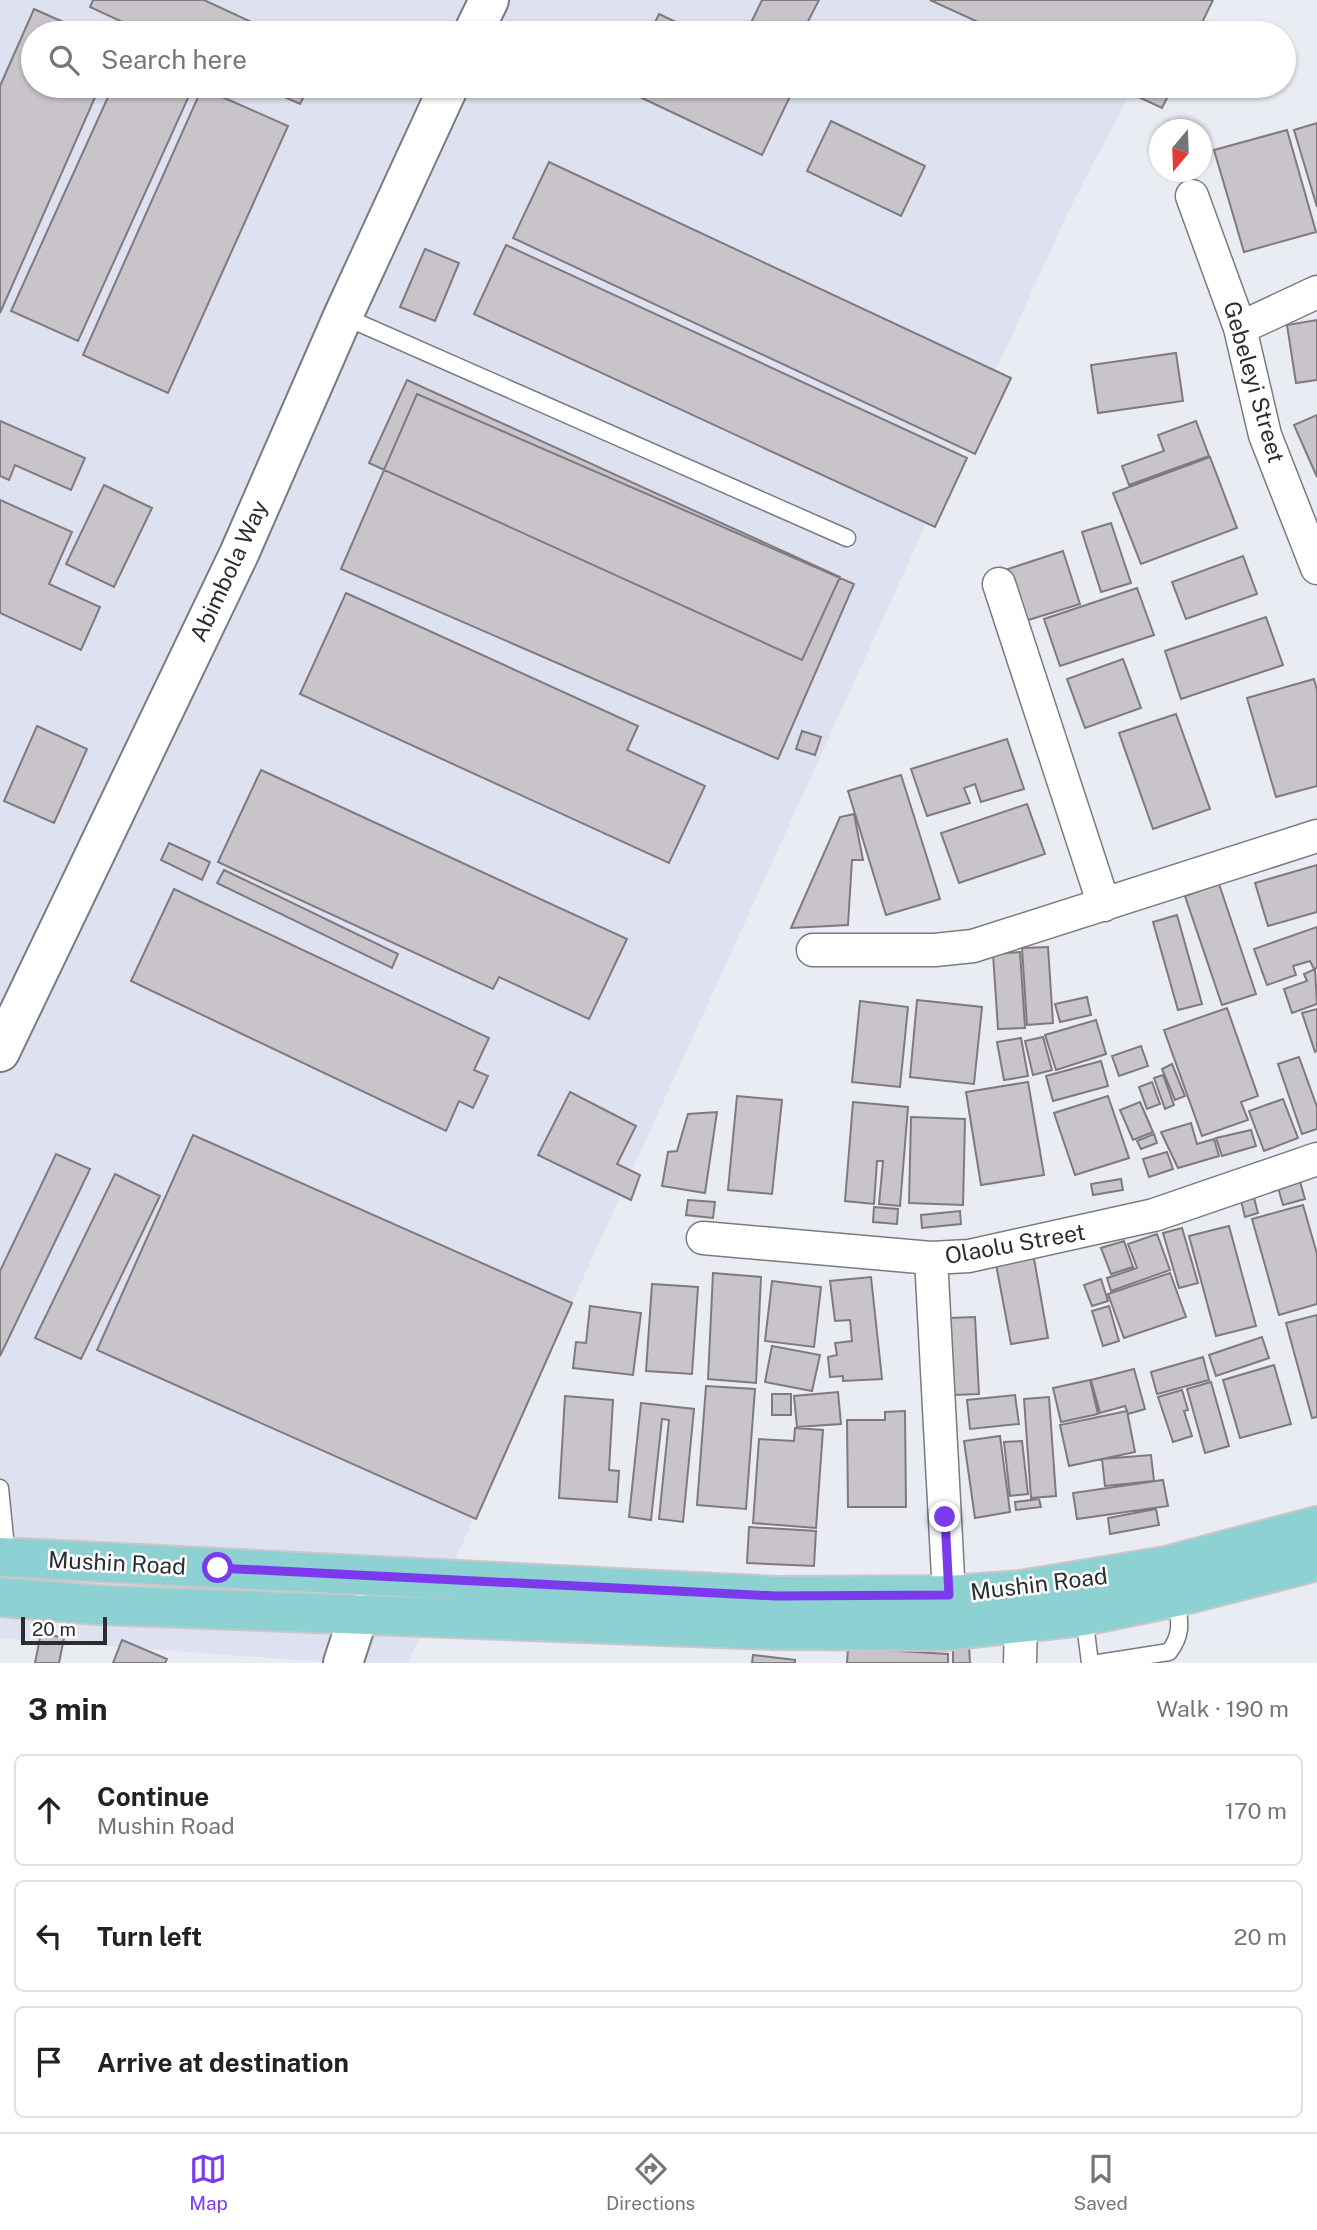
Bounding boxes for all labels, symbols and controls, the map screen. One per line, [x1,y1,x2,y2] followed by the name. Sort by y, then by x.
[21,21,1296,98] search box
[45,41,83,79] icon: search
[101,44,247,75] text: Search here
[1149,119,1212,182] north arrow
[1219,298,1290,466] street label: Gebeleyi Street
[184,496,273,646] street label: Abimbola Way
[943,1218,1087,1269] street label: Olaolu Street
[929,1501,960,1532] route end
[48,1545,187,1580] street label: Mushin Road
[202,1552,233,1583] route start
[969,1562,1109,1605] street label: Mushin Road
[21,1614,107,1646] scale bar
[32,1618,76,1640] text: 20 m
[28,1691,107,1727] text: 3 min
[1156,1695,1289,1722] text: Walk · 190 m
[97,1781,209,1812] text: Continue
[30,1791,68,1829] icon: ahead
[1225,1797,1287,1824] text: 170 m
[97,1812,235,1839] text: Mushin Road
[30,1917,68,1955] icon: left
[97,1921,202,1952] text: Turn left
[1234,1923,1287,1950] text: 20 m
[30,2043,68,2081] icon: arrive
[97,2047,349,2078] text: Arrive at destination
[189,2150,228,2214] tab: Map
[606,2150,695,2214] tab: Directions
[1074,2150,1128,2214] tab: Saved

